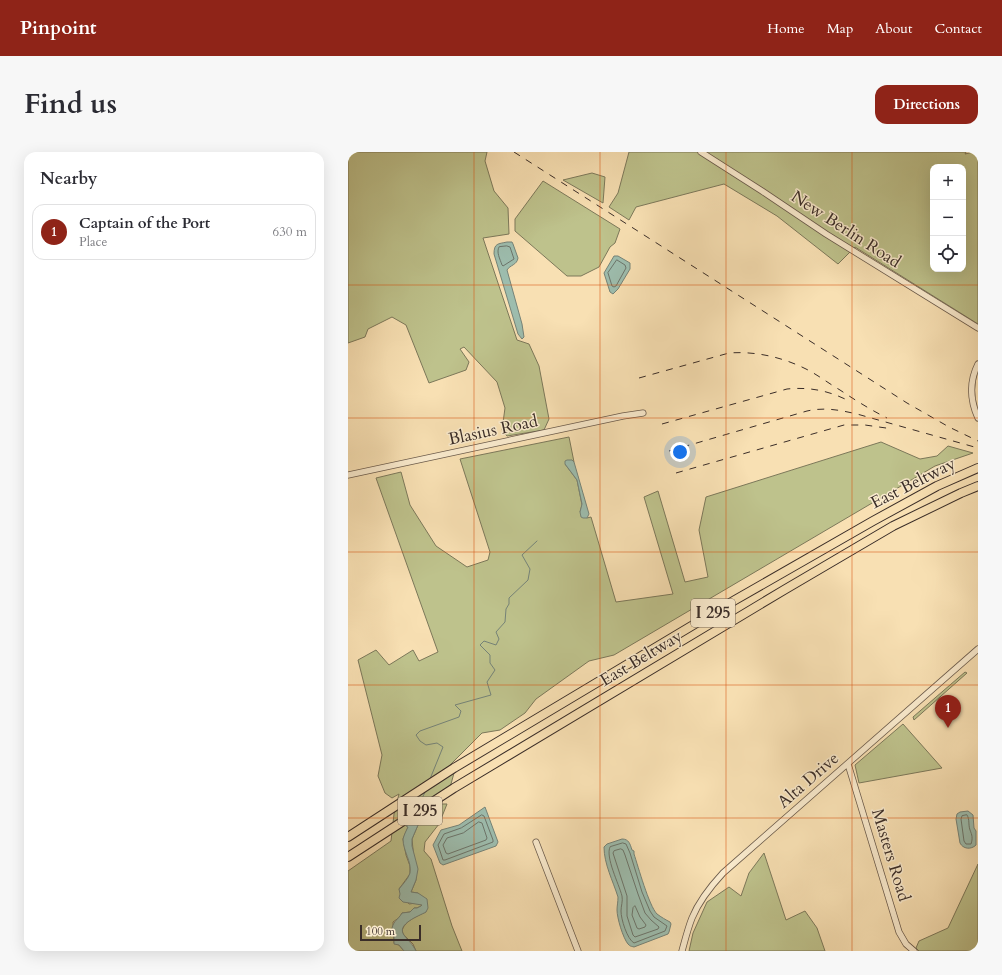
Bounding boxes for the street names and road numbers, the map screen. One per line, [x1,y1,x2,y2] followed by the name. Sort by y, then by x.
[787,185,905,273] street label: New Berlin Road
[446,409,540,451] street label: Blasius Road
[867,452,959,514] street label: East Beltway
[691,599,735,627] road number: I 295
[595,624,687,692] street label: East Beltway
[772,747,844,813] street label: Alta Drive
[398,797,442,825] road number: I 295
[866,806,916,904] street label: Masters Road

